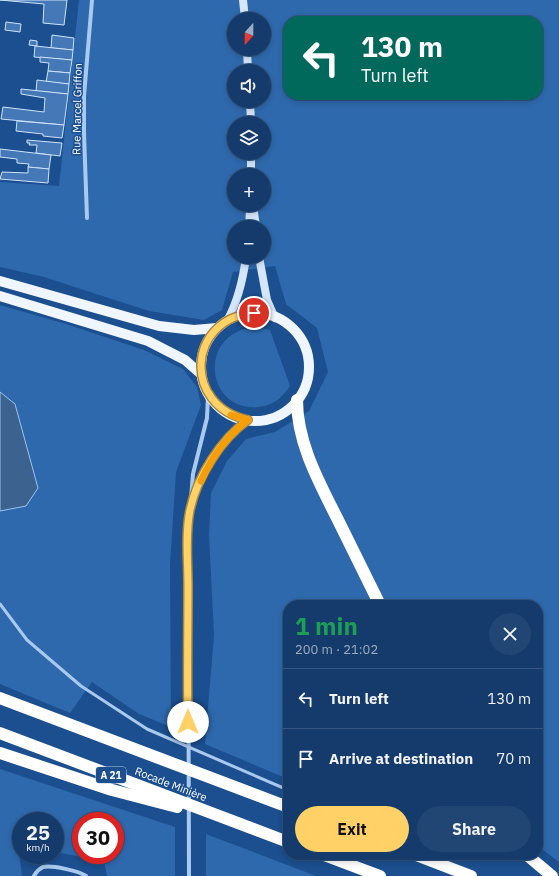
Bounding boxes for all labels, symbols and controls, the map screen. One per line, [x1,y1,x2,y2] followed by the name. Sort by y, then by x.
[227,12,271,56] north arrow
[227,12,271,264] map controls
[361,28,443,65] text: 130 m
[295,32,347,84] icon: left
[69,63,85,155] street label: Rue Marcel Griffon
[227,64,271,108] button: sound
[361,64,429,87] text: Turn left
[227,116,271,160] button: layers
[227,168,271,212] button: +
[227,220,271,264] button: −
[237,296,271,330] pin
[243,302,265,324] icon: arrive
[295,610,358,642] text: 1 min
[489,613,531,655] button: close
[295,641,378,658] text: 200 m · 21:02
[295,688,317,710] icon: left
[329,689,389,708] text: Turn left
[487,689,531,708] text: 130 m
[167,701,209,743] position arrow
[295,748,317,770] icon: arrive
[329,749,473,768] text: Arrive at destination
[496,749,531,768] text: 70 m
[133,764,209,804] street label: Rocade Minière
[96,767,126,783] road number: A 21
[295,806,409,852] button: Exit
[417,806,531,852] button: Share
[72,812,124,864] speed limit sign: 30
[26,819,50,846] text: 25
[26,841,50,854] text: km/h

